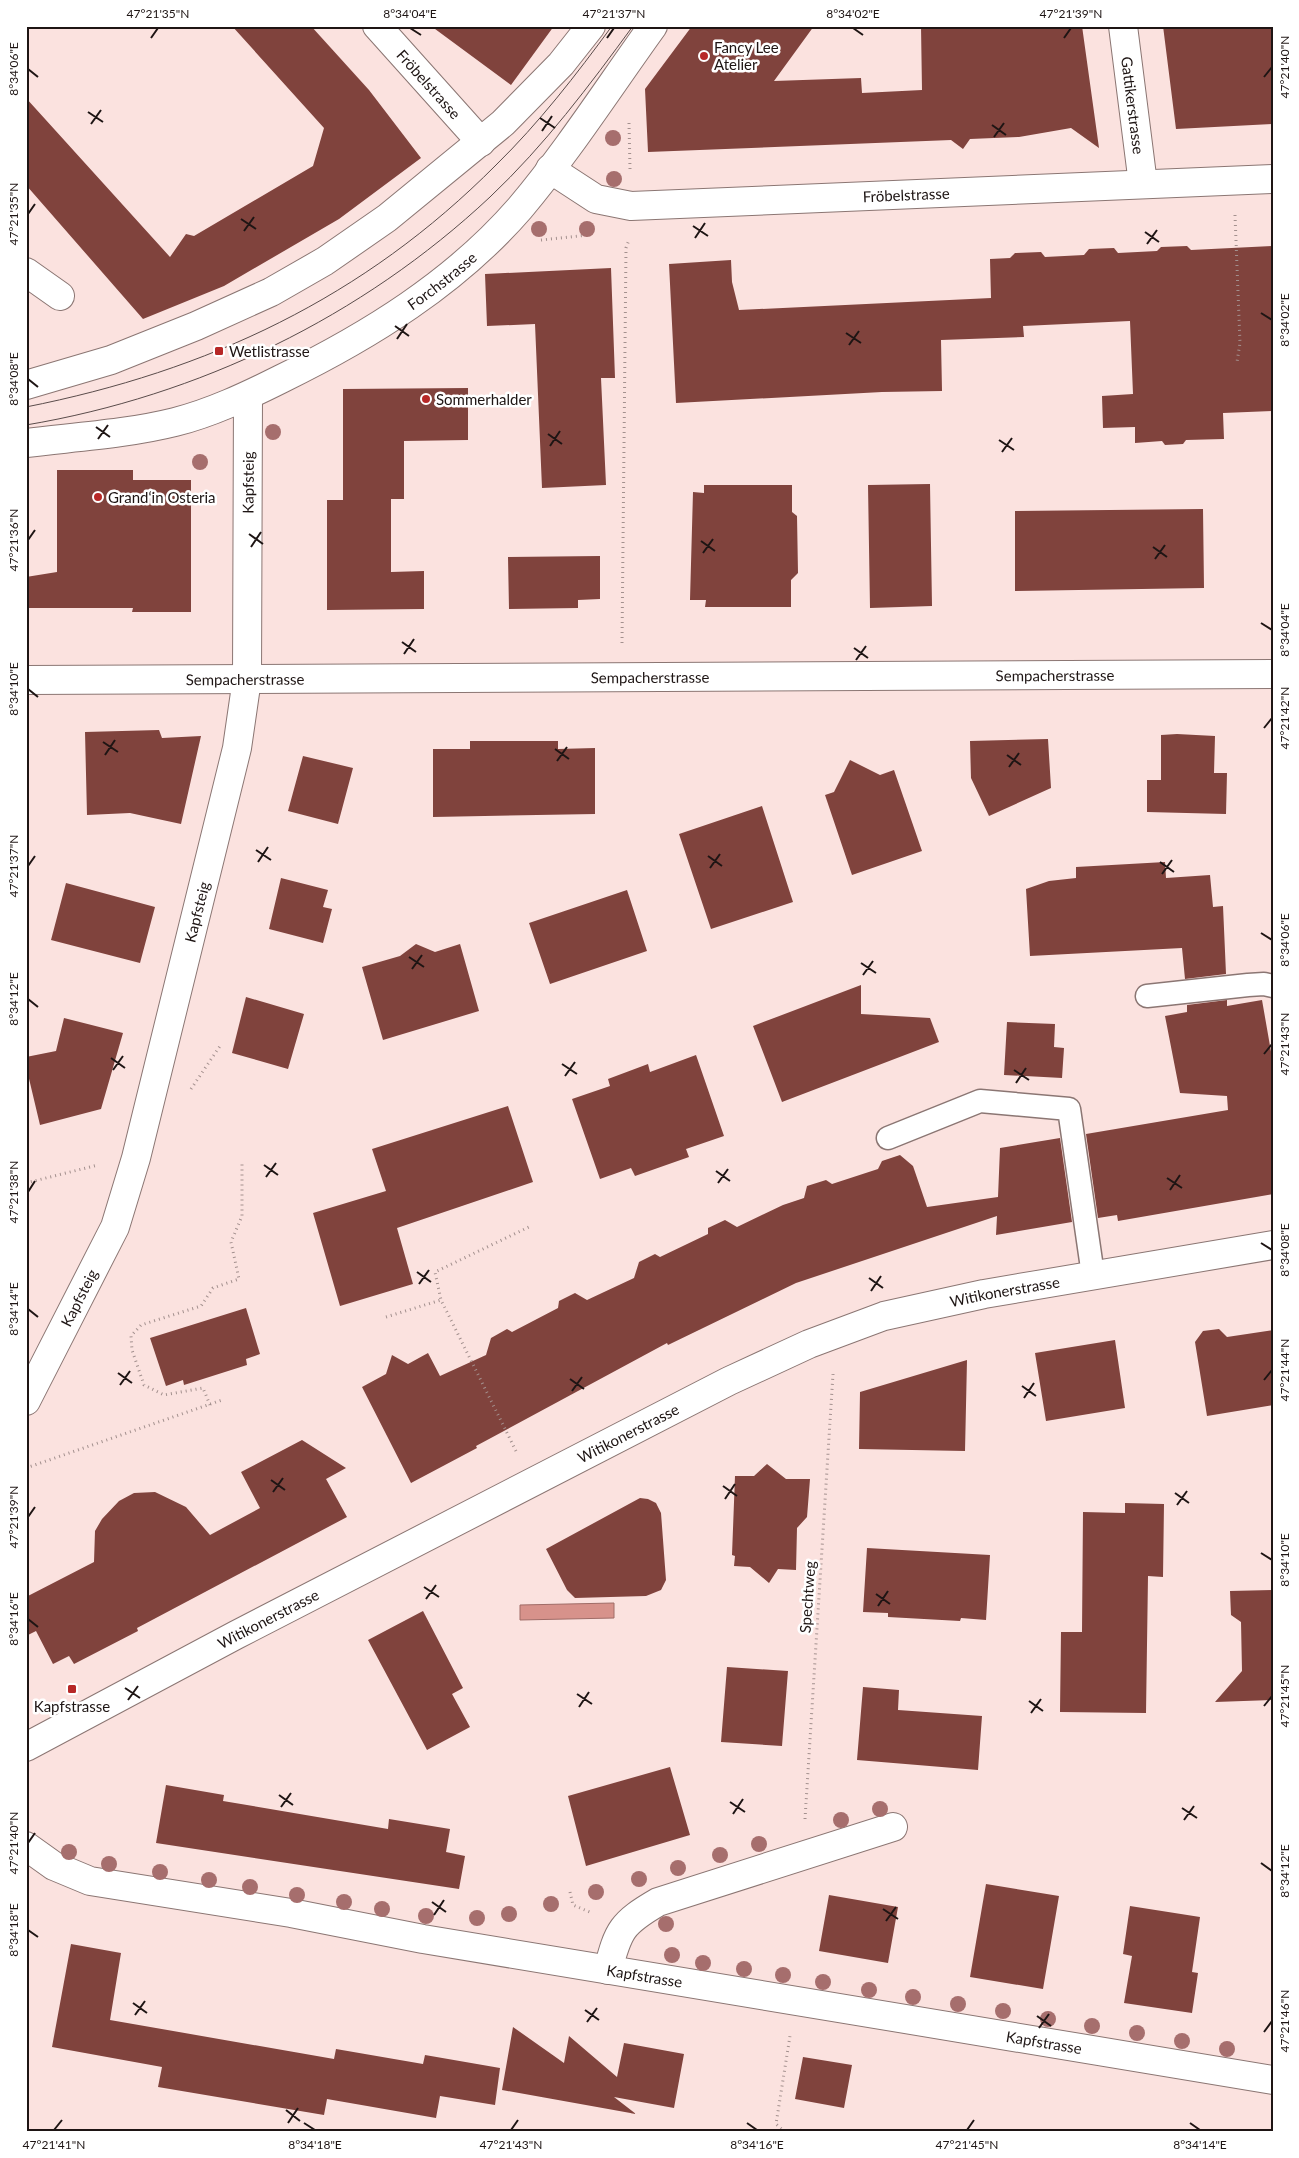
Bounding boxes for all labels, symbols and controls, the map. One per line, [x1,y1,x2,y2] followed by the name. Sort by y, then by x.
[127,6,189,21] text: 47°21'35"N
[383,6,437,21] text: 8°34'04"E
[583,6,645,21] text: 47°21'37"N
[826,6,880,21] text: 8°34'02"E
[1040,6,1102,21] text: 47°21'39"N
[1277,36,1292,98] text: 47°21'40"N
[714,38,779,73] place label: Fancy Lee Atelier
[6,42,21,96] text: 8°34'06"E
[393,46,465,123] street label: Fröbelstrasse
[698,50,710,62] marker: Fancy Lee Atelier
[1118,55,1148,155] street label: Gattikerstrasse
[6,183,21,245] text: 47°21'35"N
[862,184,950,205] street label: Fröbelstrasse
[404,248,480,313] street label: Forchstrasse
[1277,293,1292,347] text: 8°34'02"E
[229,342,310,360] place label: Wetlistrasse
[213,345,225,357] marker: Wetlistrasse
[6,352,21,406] text: 8°34'08"E
[436,390,532,408] place label: Sommerhalder
[420,393,432,405] marker: Sommerhalder
[239,451,257,514] street label: Kapfsteig
[108,488,216,506] place label: Grand‘in Osteria
[92,491,104,503] marker: Grand‘in Osteria
[6,509,21,571] text: 47°21'36"N
[1277,603,1292,657] text: 8°34'04"E
[6,662,21,716] text: 8°34'10"E
[996,666,1114,684] street label: Sempacherstrasse
[591,668,709,686] street label: Sempacherstrasse
[186,670,305,688] street label: Sempacherstrasse
[1277,687,1292,749] text: 47°21'42"N
[6,835,21,897] text: 47°21'37"N
[180,879,213,944] street label: Kapfsteig
[1277,913,1292,967] text: 8°34'06"E
[6,972,21,1026] text: 8°34'12"E
[1277,1013,1292,1075] text: 47°21'43"N
[6,1161,21,1223] text: 47°21'38"N
[1277,1223,1292,1277] text: 8°34'08"E
[57,1266,101,1329] street label: Kapfsteig
[948,1272,1061,1310] street label: Witikonerstrasse
[6,1282,21,1336] text: 8°34'14"E
[1277,1339,1292,1401] text: 47°21'44"N
[574,1399,682,1467] street label: Witikonerstrasse
[6,1486,21,1548] text: 47°21'39"N
[1277,1533,1292,1587] text: 8°34'10"E
[795,1560,819,1634] street label: Spechtweg
[214,1585,322,1652] street label: Witikonerstrasse
[6,1592,21,1646] text: 8°34'16"E
[1277,1665,1292,1727] text: 47°21'45"N
[66,1683,78,1695] marker: Kapfstrasse
[34,1697,110,1715] place label: Kapfstrasse
[6,1812,21,1874] text: 47°21'40"N
[1277,1844,1292,1898] text: 8°34'12"E
[6,1903,21,1957] text: 8°34'18"E
[605,1961,684,1991] street label: Kapfstrasse
[1277,1990,1292,2052] text: 47°21'46"N
[1005,2027,1083,2057] street label: Kapfstrasse
[23,2137,85,2152] text: 47°21'41"N
[288,2137,342,2152] text: 8°34'18"E
[480,2137,542,2152] text: 47°21'43"N
[730,2137,784,2152] text: 8°34'16"E
[936,2137,998,2152] text: 47°21'45"N
[1173,2137,1227,2152] text: 8°34'14"E

